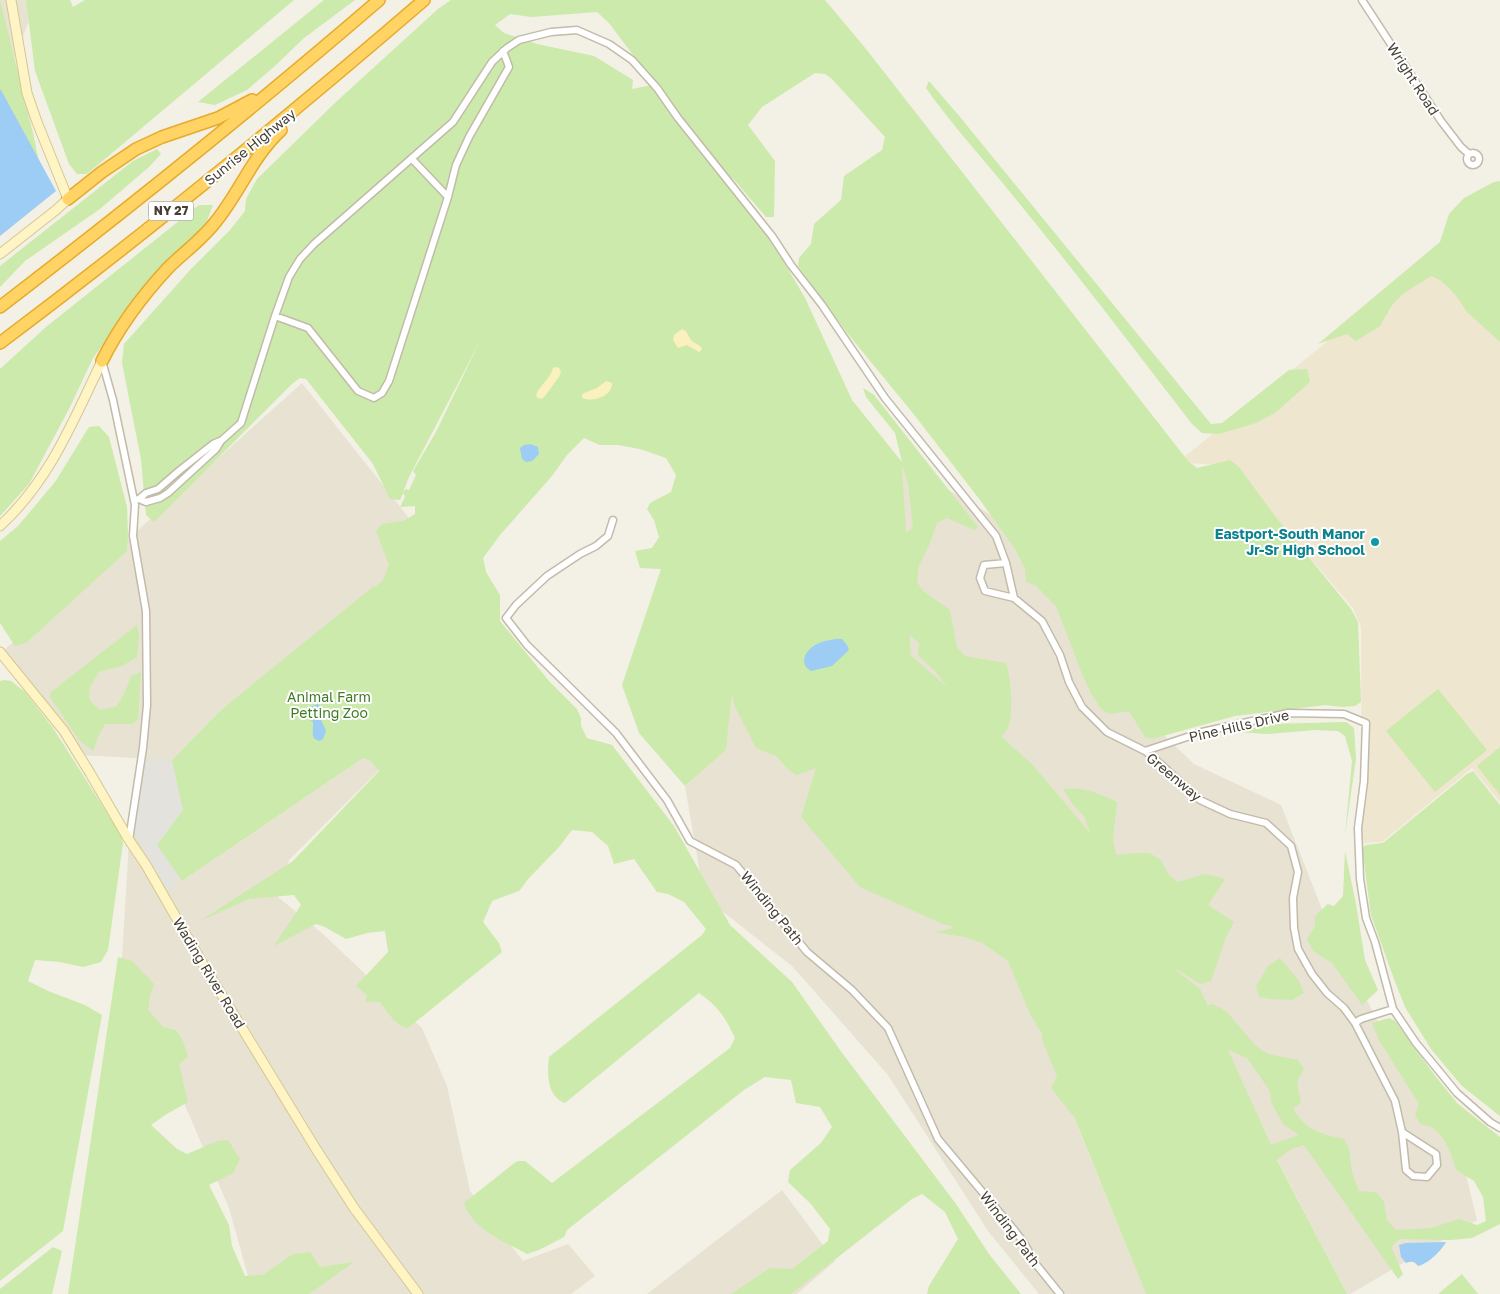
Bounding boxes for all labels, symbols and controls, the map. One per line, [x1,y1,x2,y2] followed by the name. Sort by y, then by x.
[1384,39,1443,118] street label: Wright Road
[201,105,299,189] street label: Sunrise Highway
[148,202,194,220] road number: NY 27
[1215,525,1366,558] place label: Eastport-South Manor Jr-Sr High School
[1369,536,1381,548] marker: Eastport-South Manor Jr-Sr High School
[287,688,371,721] park label: Animal Farm Petting Zoo
[1187,706,1291,745] street label: Pine Hills Drive
[1143,749,1205,805] street label: Greenway
[737,867,807,948] street label: Winding Path
[170,914,249,1031] street label: Wading River Road
[977,1188,1044,1270] street label: Winding Path

